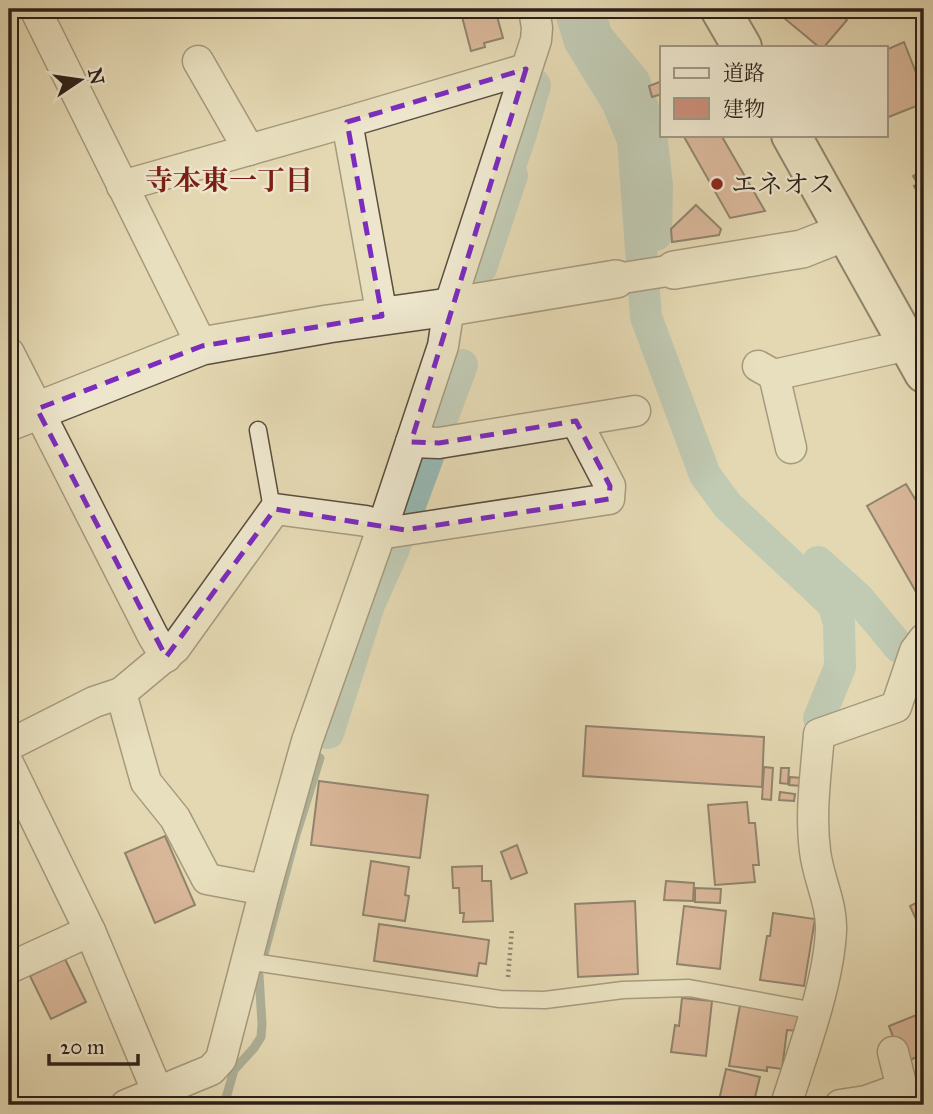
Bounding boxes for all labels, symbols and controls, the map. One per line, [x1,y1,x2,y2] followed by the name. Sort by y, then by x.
[46,46,116,116] north arrow
[660,46,888,136] legend
[723,60,765,86] text: 道路
[83,66,109,87] text: N
[723,96,765,122] text: 建物
[145,163,313,198] district label: 寺本東一丁目
[731,168,835,200] place label: エネオス
[709,176,725,192] marker: エネオス
[49,1023,138,1067] scale bar
[60,1034,105,1060] text: 20 m

